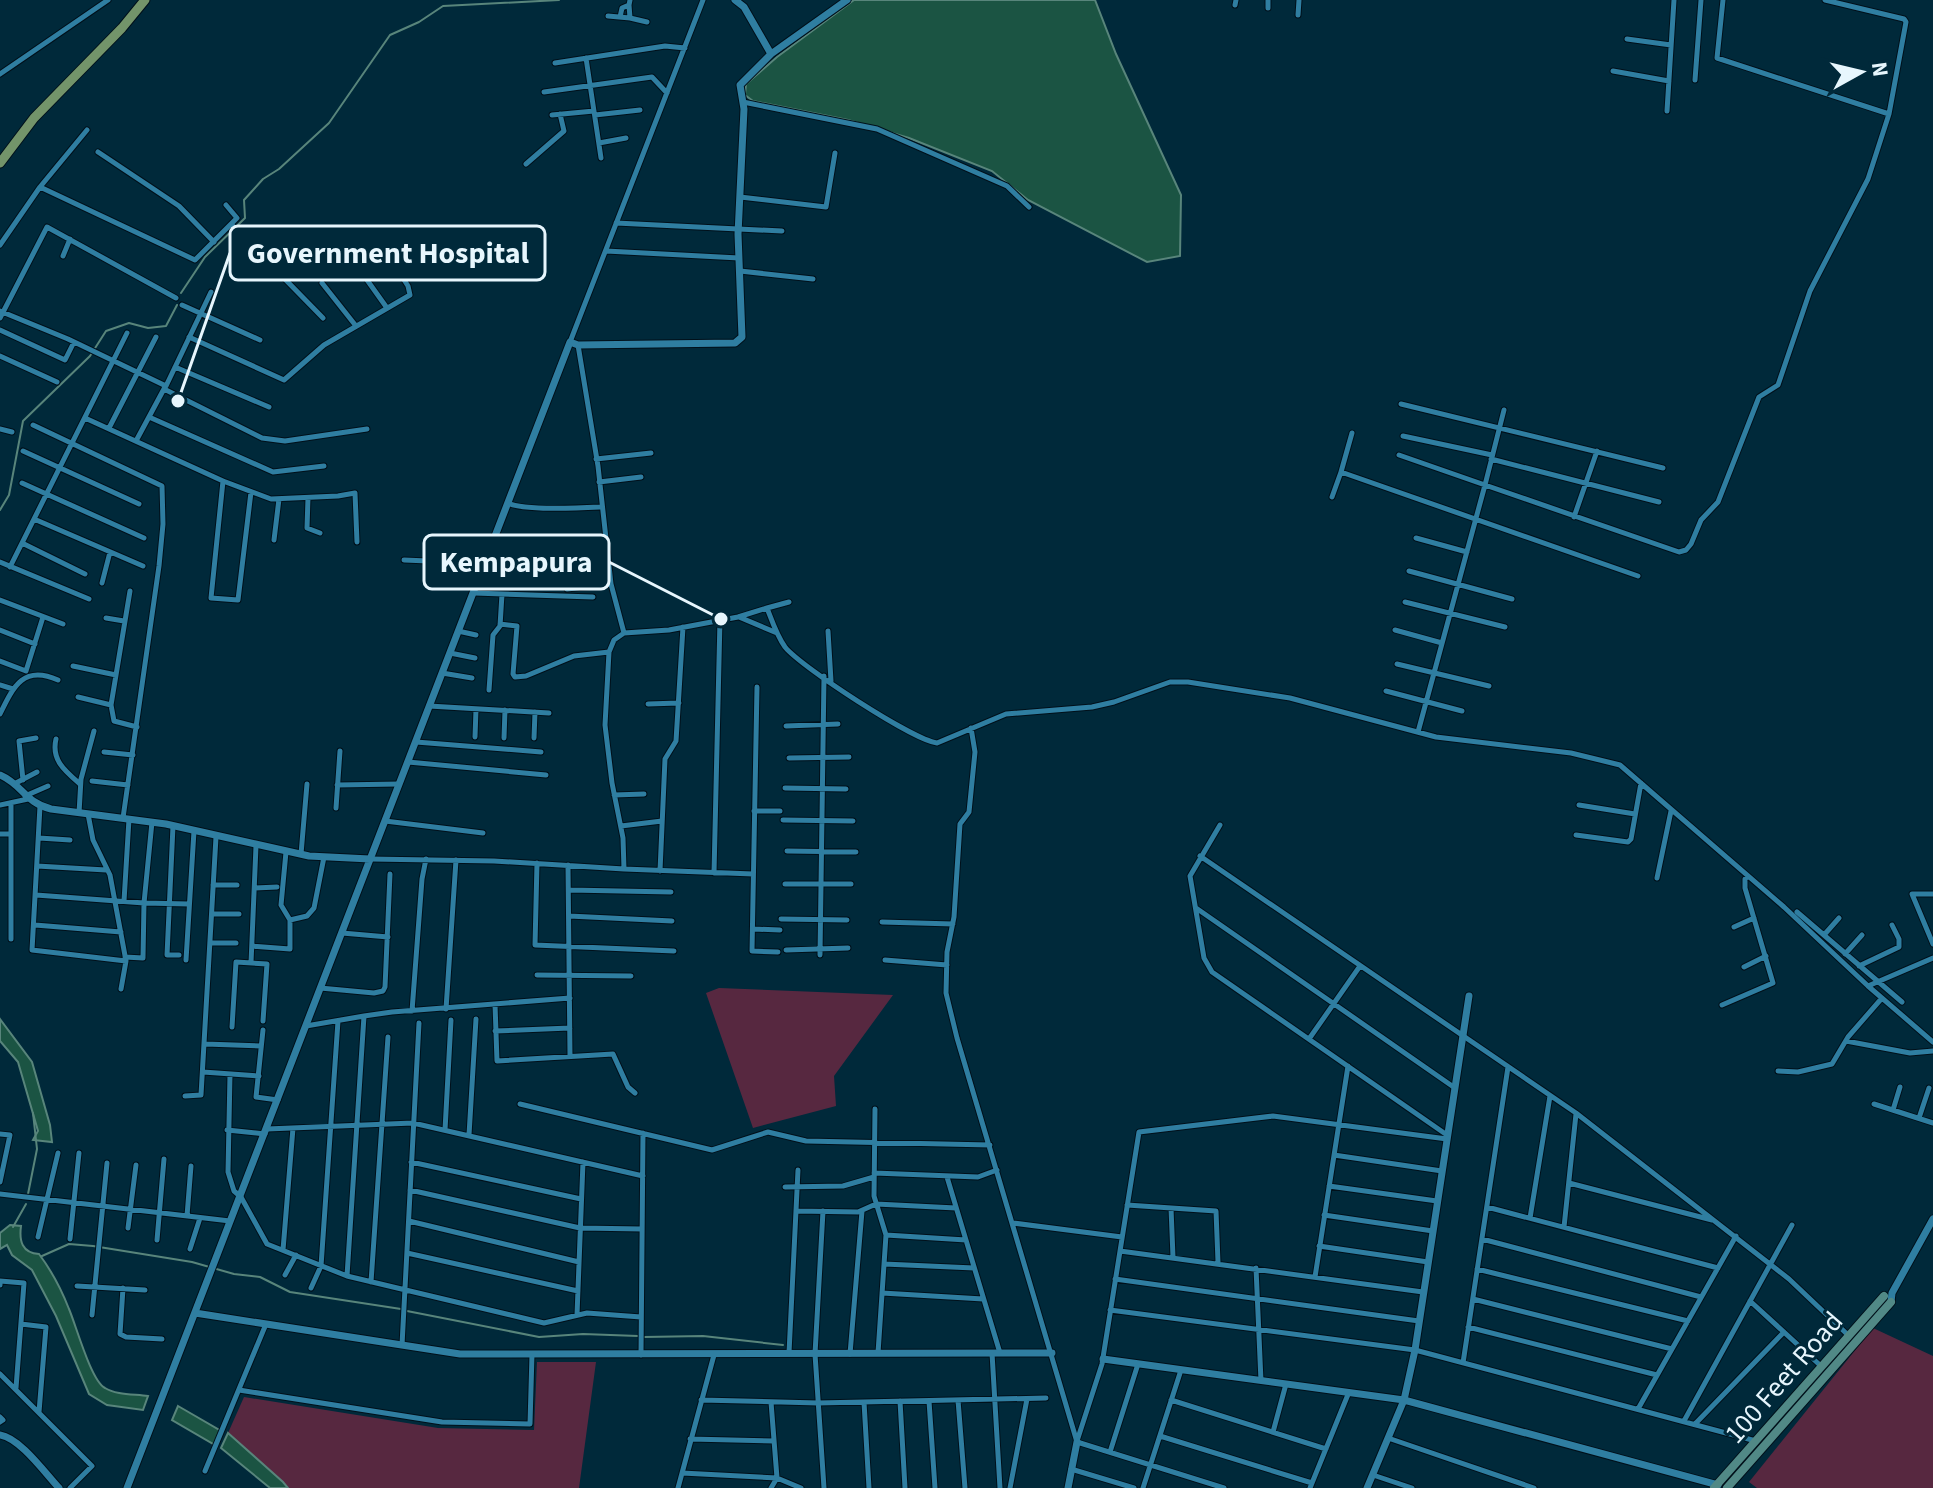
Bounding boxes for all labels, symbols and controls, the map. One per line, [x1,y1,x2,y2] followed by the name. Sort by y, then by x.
[1821,32,1901,112] north arrow
[1863,60,1897,79] text: N
[230,226,545,280] callout: Government Hospital
[247,232,530,275] text: Government Hospital
[424,535,609,589] callout: Kempapura
[440,541,592,584] text: Kempapura
[1715,1303,1852,1452] street label: 100 Feet Road

